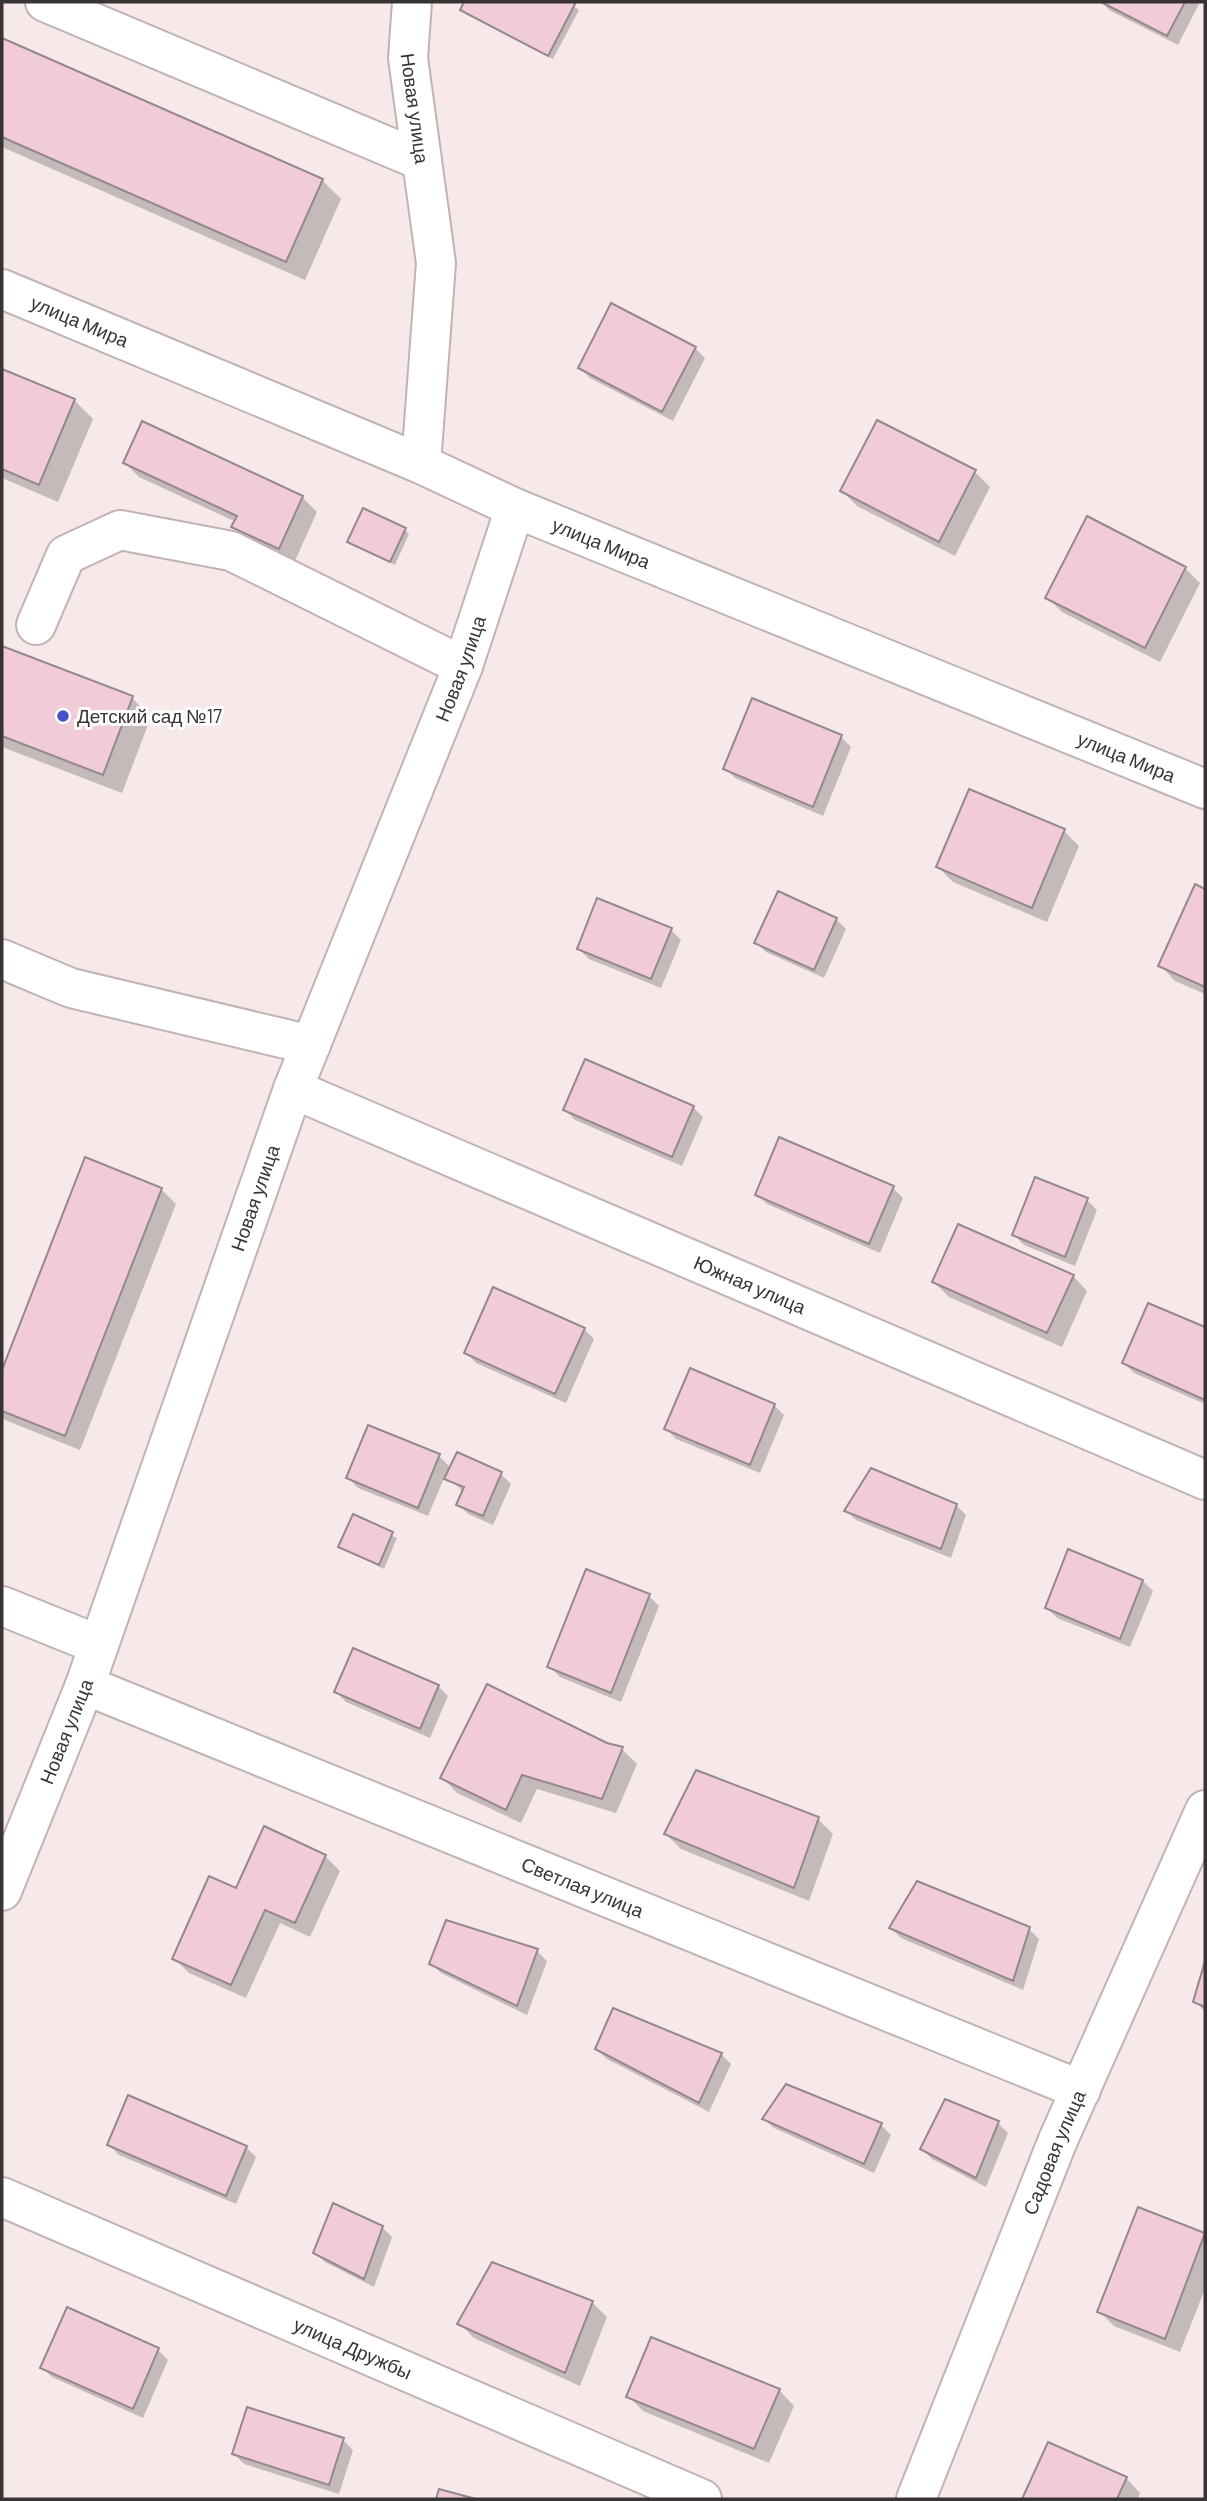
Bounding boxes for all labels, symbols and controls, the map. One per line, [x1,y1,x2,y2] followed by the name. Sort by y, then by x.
[396,52,434,165] street label: Новая улица
[27,290,132,352] street label: улица Мира
[549,512,654,573] street label: улица Мира
[430,612,490,725] street label: Новая улица
[77,704,222,727] place label: Детский сад №17
[55,708,71,724] marker: Детский сад №17
[1074,726,1179,787] street label: улица Мира
[225,1141,284,1254] street label: Новая улица
[691,1250,810,1319] street label: Южная улица
[34,1675,97,1787] street label: Новая улица
[518,1852,648,1922] street label: Светлая улица
[1018,2086,1090,2218] street label: Садовая улица
[290,2312,416,2383] street label: улица Дружбы

